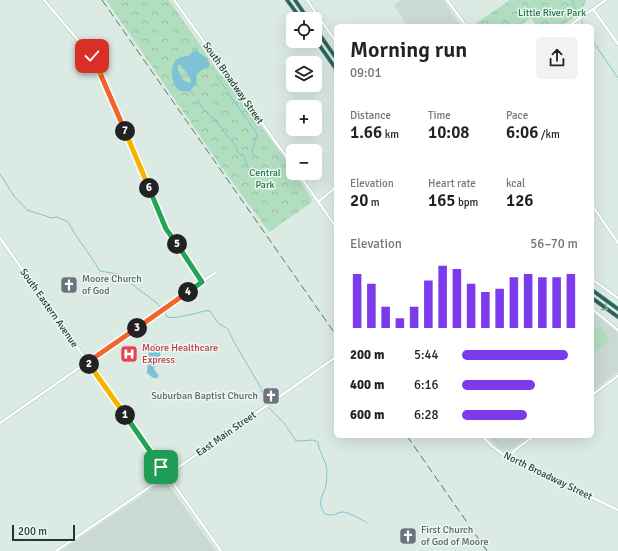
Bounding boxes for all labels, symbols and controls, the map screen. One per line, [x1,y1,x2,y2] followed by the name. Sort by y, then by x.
[518,7,586,19] park label: Little River Park
[286,12,322,180] map controls
[286,12,322,48] button: locate
[350,36,467,63] text: Morning run
[536,37,578,79] button: share
[75,39,109,73] pin
[200,40,266,127] street label: South Broadway Street
[81,45,103,67] icon: check
[286,56,322,92] button: layers
[350,65,382,81] text: 09:01
[286,100,322,136] button: +
[350,109,391,122] text: Distance
[428,109,451,122] text: Time
[506,109,528,122] text: Pace
[115,121,135,141] pin: 7
[350,122,382,143] text: 1.66
[428,122,470,143] text: 10:08
[506,122,538,143] text: 6:06
[122,124,128,137] text: 7
[382,128,399,141] text: km
[538,128,560,141] text: /km
[286,144,322,180] button: −
[249,167,281,191] park label: Central Park
[350,177,394,190] text: Elevation
[428,177,476,190] text: Heart rate
[506,177,525,190] text: kcal
[139,178,159,198] pin: 6
[146,181,152,194] text: 6
[350,190,368,211] text: 20
[428,190,456,211] text: 165
[506,190,534,211] text: 126
[368,196,380,209] text: m
[456,196,478,209] text: bpm
[167,234,187,254] pin: 5
[350,236,402,252] text: Elevation
[530,236,578,252] text: 56–70 m
[174,237,180,250] text: 5
[17,266,81,350] street label: South Eastern Avenue
[82,273,142,297] place label: Moore Church of God
[59,275,79,295] church icon: Moore Church of God
[178,282,198,302] pin: 4
[185,285,191,298] text: 4
[601,303,608,310] one-way arrow
[127,318,147,338] pin: 3
[134,321,140,334] text: 3
[142,342,218,366] place label: Moore Healthcare Express
[119,344,139,364] hospital icon: Moore Healthcare Express
[350,347,384,363] text: 200 m
[414,347,439,363] text: 5:44
[79,354,99,374] pin: 2
[86,357,92,370] text: 2
[350,377,384,393] text: 400 m
[414,377,439,393] text: 6:16
[261,386,281,406] church icon: Suburban Baptist Church
[151,390,258,402] place label: Suburban Baptist Church
[115,405,135,425] pin: 1
[350,407,384,423] text: 600 m
[414,407,439,423] text: 6:28
[122,408,128,421] text: 1
[194,409,259,459] street label: East Main Street
[502,449,595,503] street label: North Broadway Street
[144,450,178,484] pin
[150,456,172,478] icon: arrive
[12,523,75,542] scale bar
[421,524,488,548] place label: First Church of God of Moore
[18,525,47,538] text: 200 m
[398,526,418,546] church icon: First Church of God of Moore

